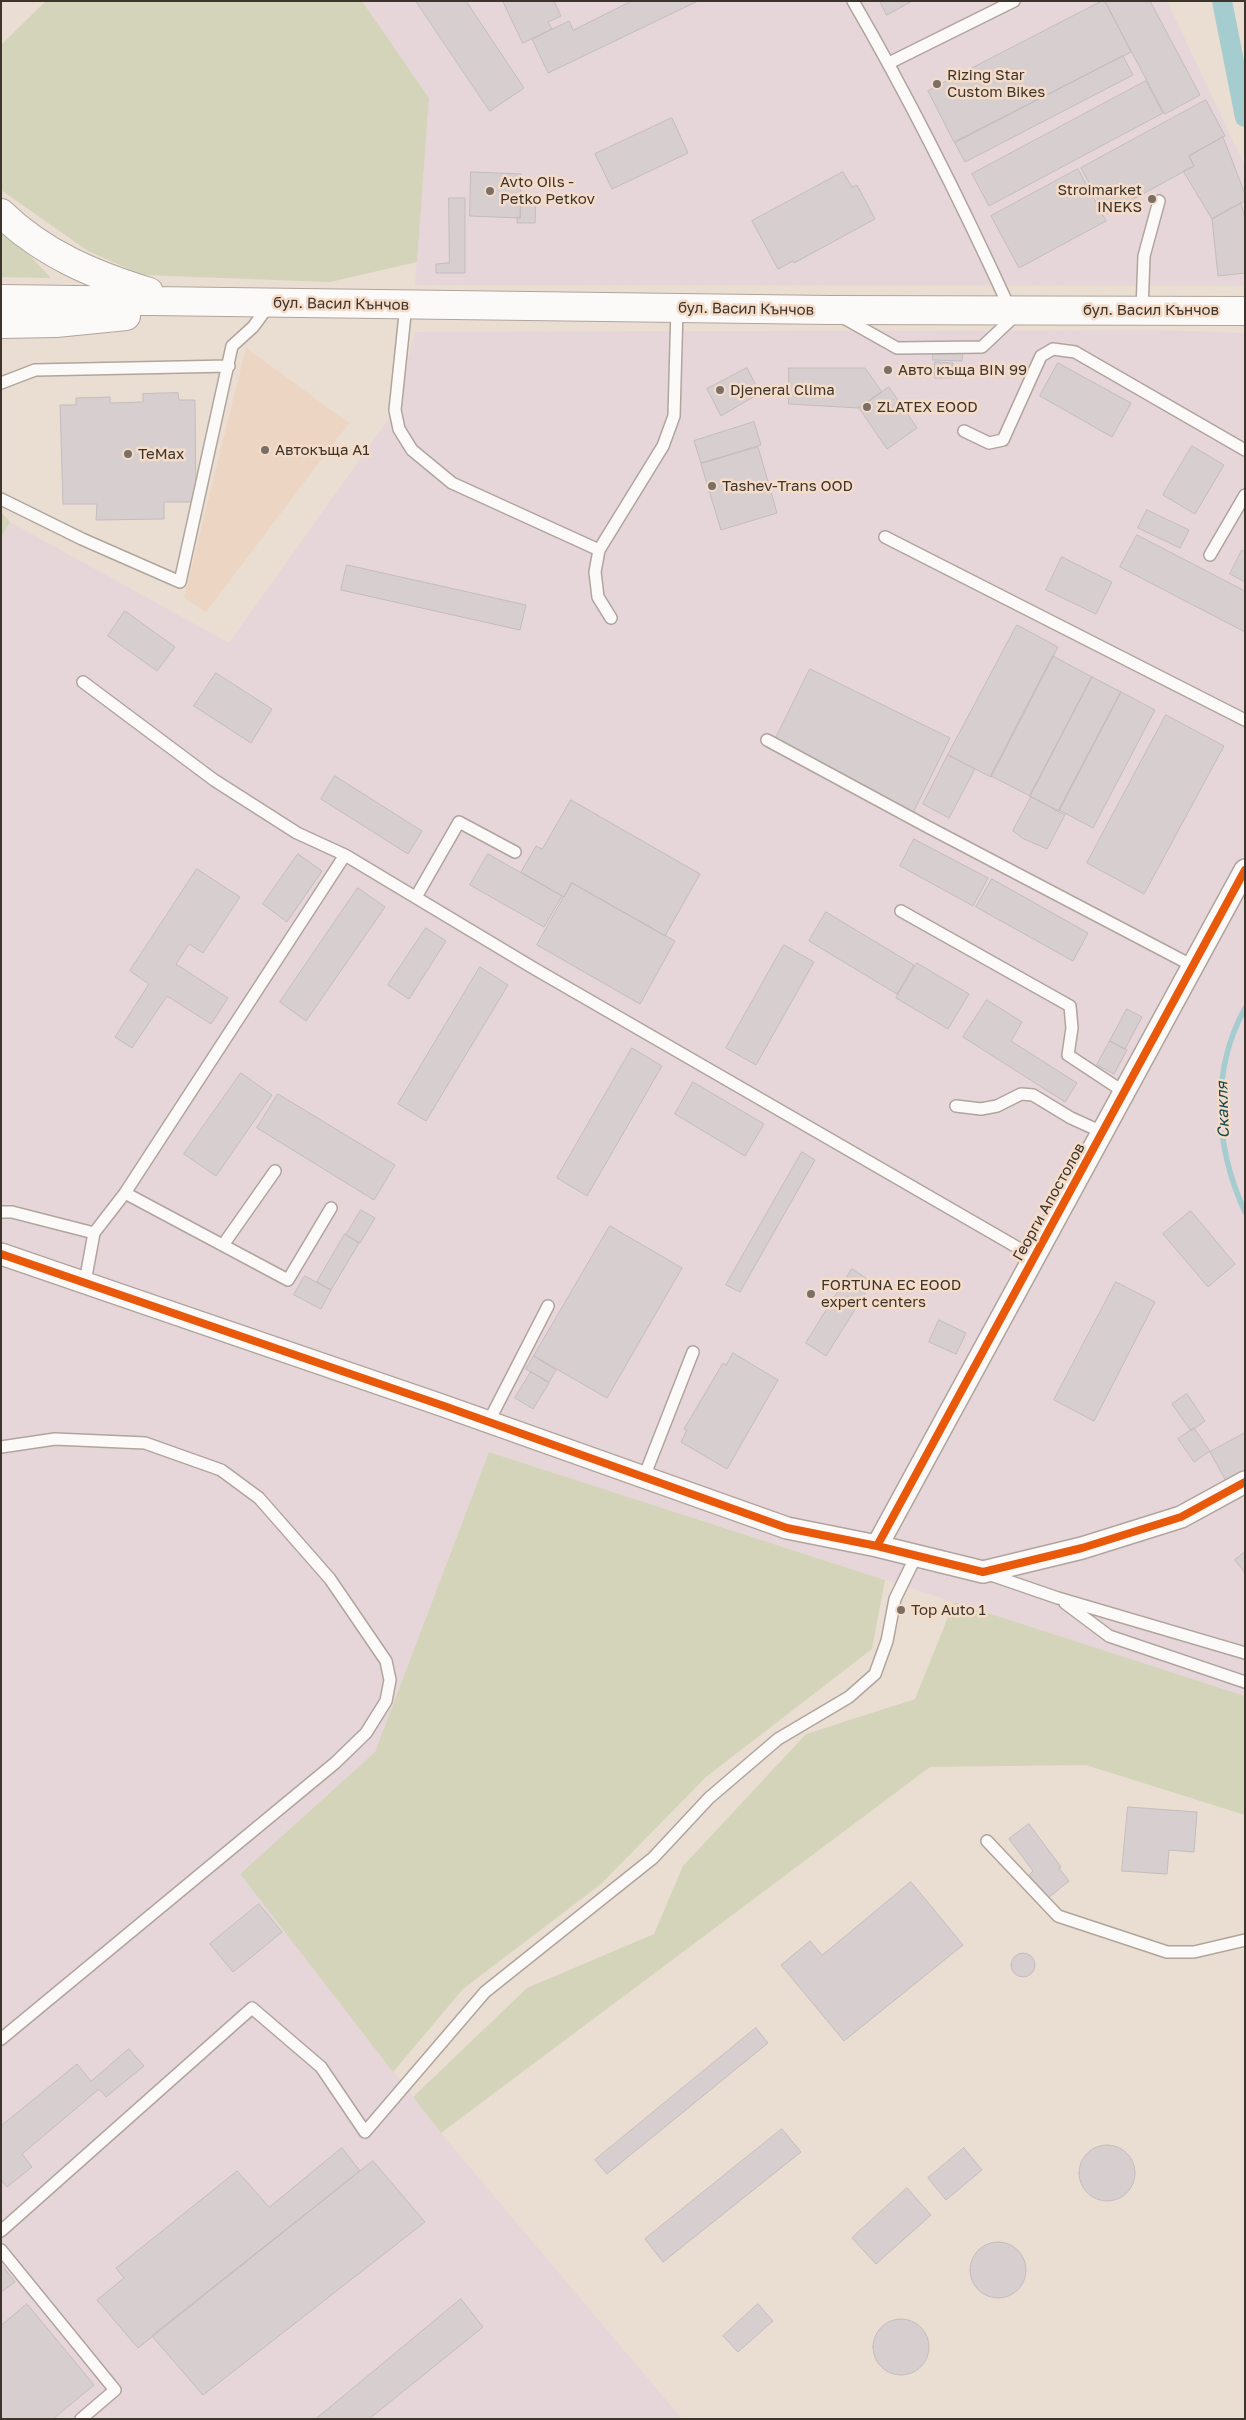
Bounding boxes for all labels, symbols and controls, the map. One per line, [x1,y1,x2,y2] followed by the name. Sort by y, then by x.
[947,66,1045,101] place label: Rizing Star Custom Bikes
[931,78,943,90] marker: Rizing Star Custom Bikes
[500,173,595,208] place label: Avto Oils - Petko Petkov
[1058,181,1142,216] place label: Stroimarket INEKS
[484,185,496,197] marker: Avto Oils - Petko Petkov
[1146,193,1158,205] marker: Stroimarket INEKS
[273,294,409,314] street label: бул. Васил Кънчов
[678,299,814,319] street label: бул. Васил Кънчов
[1083,301,1219,319] street label: бул. Васил Кънчов
[898,361,1027,379] place label: Авто къща BIN 99
[882,364,894,376] marker: Авто къща BIN 99
[730,381,835,399] place label: Djeneral Clima
[714,384,726,396] marker: Djeneral Clima
[877,398,978,416] place label: ZLATEX EOOD
[861,401,873,413] marker: ZLATEX EOOD
[275,441,370,459] place label: Автокъща А1
[259,444,271,456] marker: Автокъща А1
[138,445,184,463] place label: TeMax
[122,448,134,460] marker: TeMax
[722,477,853,495] place label: Tashev-Trans OOD
[706,480,718,492] marker: Tashev-Trans OOD
[1212,1081,1234,1139] water label: Скакля
[1009,1140,1089,1264] street label: Георги Апостолов
[821,1276,961,1311] place label: FORTUNA EC EOOD expert centers
[805,1288,817,1300] marker: FORTUNA EC EOOD expert centers
[911,1601,986,1619] place label: Top Auto 1
[895,1604,907,1616] marker: Top Auto 1

